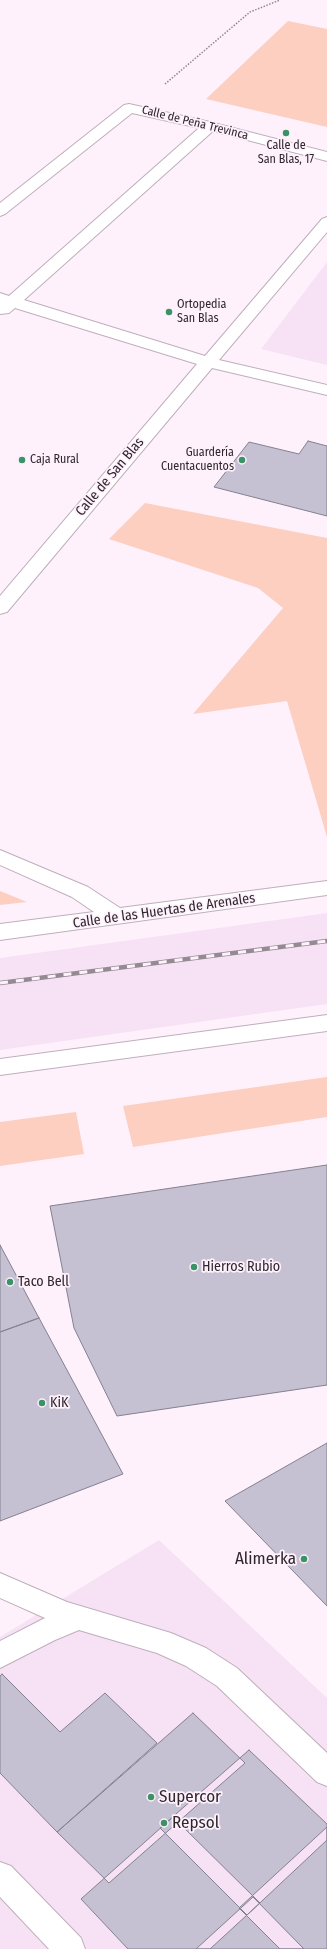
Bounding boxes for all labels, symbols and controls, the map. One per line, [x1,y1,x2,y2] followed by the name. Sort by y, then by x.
[140,103,250,143] street label: Calle de Peña Trevinca
[281,128,291,138] marker: Calle de San Blas, 17
[258,139,314,167] place label: Calle de San Blas, 17
[177,298,226,326] place label: Ortopedia San Blas
[164,307,174,317] marker: Ortopedia San Blas
[72,434,148,520] street label: Calle de San Blas
[161,446,234,474] place label: Guardería Cuentacuentos
[30,453,79,467] place label: Caja Rural
[17,455,27,465] marker: Caja Rural
[237,455,247,465] marker: Guardería Cuentacuentos
[72,890,256,932] street label: Calle de las Huertas de Arenales
[202,1259,280,1275] place label: Hierros Rubio
[189,1262,199,1272] marker: Hierros Rubio
[18,1274,69,1290] place label: Taco Bell
[5,1277,15,1287] marker: Taco Bell
[50,1395,68,1411] place label: KiK
[37,1398,47,1408] marker: KiK
[235,1549,296,1569] place label: Alimerka
[299,1554,309,1564] marker: Alimerka
[159,1787,221,1807] place label: Supercor
[146,1792,156,1802] marker: Supercor
[172,1813,219,1833] place label: Repsol
[159,1818,169,1828] marker: Repsol

